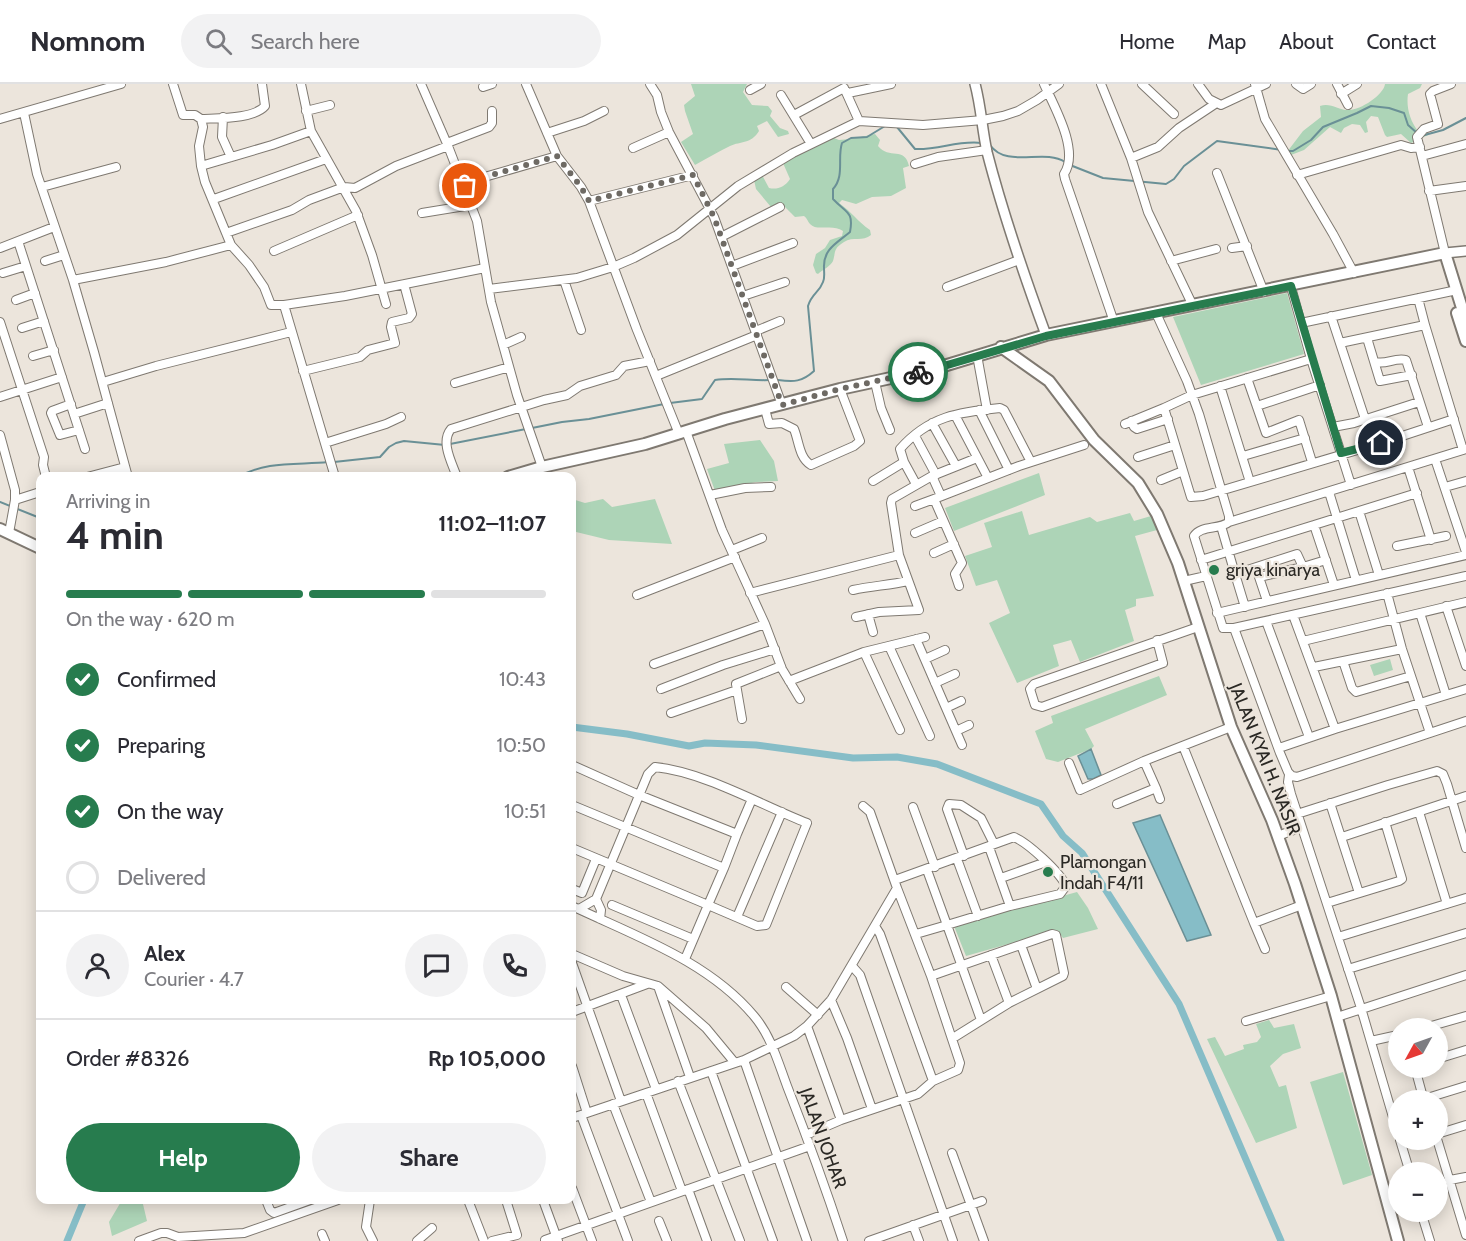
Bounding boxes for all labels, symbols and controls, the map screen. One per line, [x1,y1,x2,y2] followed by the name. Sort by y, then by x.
[181,14,601,68] search box
[30,24,145,58] text: Nomnom
[202,25,235,58] icon: search
[250,28,360,55] text: Search here
[1119,29,1175,54] text: Home
[1208,29,1246,54] text: Map
[1279,29,1333,54] text: About
[1366,29,1436,54] text: Contact
[439,160,490,211] pin
[448,169,481,202] icon: bag
[888,342,948,402] courier
[902,356,935,389] icon: bike
[1355,417,1406,468] pin
[1364,426,1397,459] icon: home
[66,489,150,513] text: Arriving in
[438,510,546,537] text: 11:02–11:07
[66,511,164,559] text: 4 min
[1226,559,1320,581] place label: griya kinarya
[1207,563,1221,577] marker: griya kinarya
[66,607,235,631] text: On the way · 620 m
[66,663,99,696] icon: check
[117,666,216,693] text: Confirmed
[499,667,546,691] text: 10:43
[1224,679,1306,838] street label: JALAN KYAI H. NASIR
[66,729,99,762] icon: check
[117,732,205,759] text: Preparing
[497,733,546,757] text: 10:50
[66,795,99,828] icon: check
[117,798,224,825] text: On the way
[504,799,546,823] text: 10:51
[1060,851,1147,894] place label: Plamongan Indah F4/11
[117,864,206,891] text: Delivered
[1041,865,1055,879] marker: Plamongan Indah F4/11
[66,934,129,997] button: person
[405,934,468,997] button: chat
[483,934,546,997] button: phone
[144,940,185,967] text: Alex
[144,967,244,991] text: Courier · 4.7
[1388,1018,1448,1078] north arrow
[1388,1018,1448,1222] map controls
[66,1045,190,1072] text: Order #8326
[428,1045,546,1072] text: Rp 105,000
[794,1084,851,1192] street label: JALAN JOHAR
[1388,1090,1448,1150] button: +
[66,1123,300,1192] button: Help
[312,1123,546,1192] button: Share
[1388,1162,1448,1222] button: −

